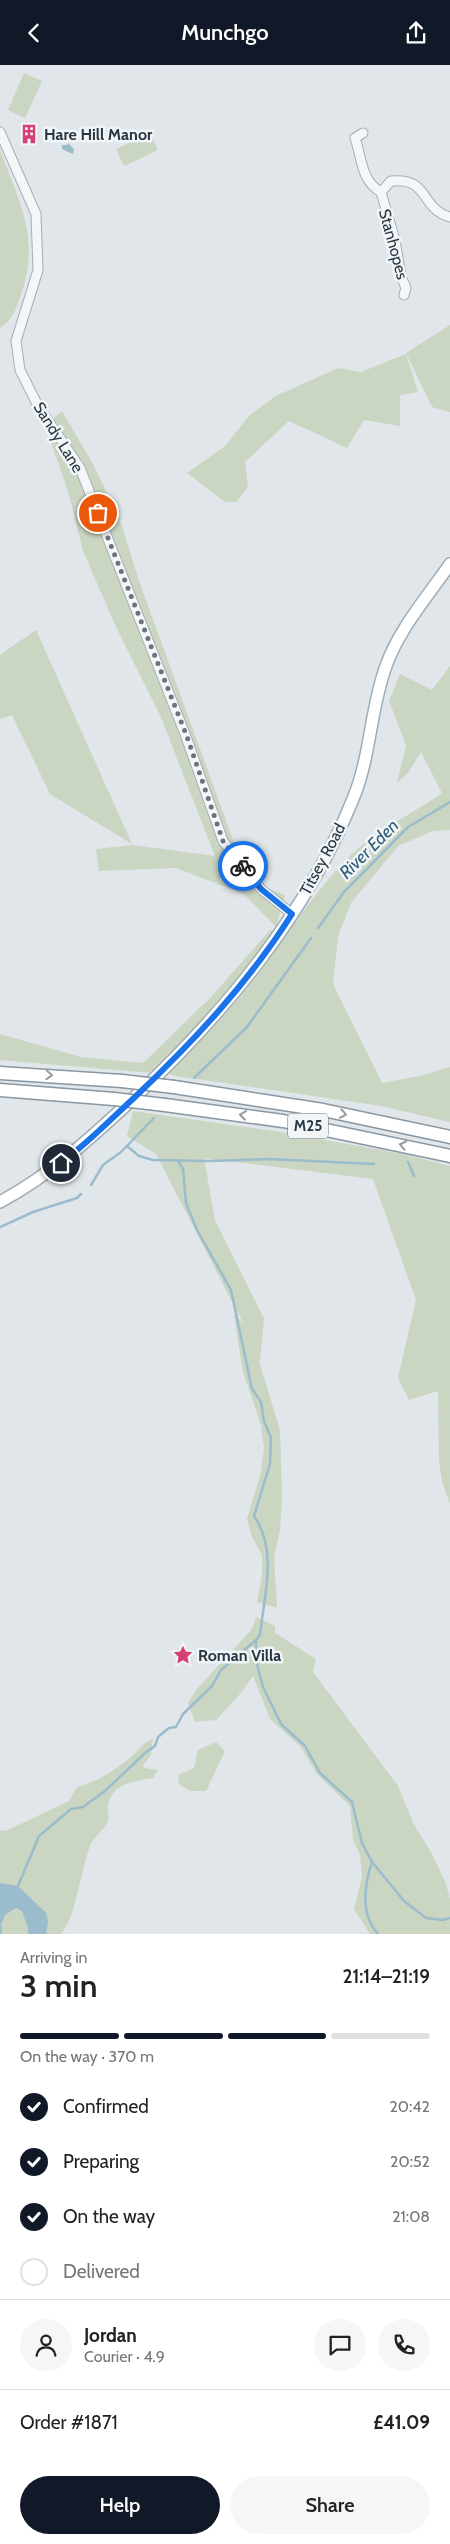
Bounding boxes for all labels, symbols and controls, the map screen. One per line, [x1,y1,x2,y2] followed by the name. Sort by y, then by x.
[20,19,48,47] icon: back
[181,19,269,46] text: Munchgo
[402,19,430,47] icon: share
[18,123,40,145] building icon: Hare Hill Manor
[44,125,153,144] place label: Hare Hill Manor
[375,207,412,282] street label: Stanhopes
[29,399,88,476] street label: Sandy Lane
[77,492,119,534] pin
[84,499,112,527] icon: bag
[335,815,403,883] water label: River Eden
[296,820,349,898] street label: Titsey Road
[218,841,268,891] courier
[229,852,257,880] icon: bike
[45,1070,53,1081] one-way arrow
[338,1108,347,1119] one-way arrow
[238,1111,247,1121] one-way arrow
[288,1113,328,1139] road number: M25
[398,1140,407,1150] one-way arrow
[40,1142,82,1184] pin
[47,1149,75,1177] icon: home
[172,1644,194,1666] place icon: Roman Villa
[198,1646,281,1665] place label: Roman Villa
[20,1948,87,1967] text: Arriving in
[342,1965,430,1988] text: 21:14–21:19
[20,1966,97,2005] text: 3 min
[20,2047,154,2066] text: On the way · 370 m
[20,2093,48,2121] icon: check
[63,2095,149,2118] text: Confirmed
[389,2097,430,2116] text: 20:42
[20,2148,48,2176] icon: check
[63,2150,139,2173] text: Preparing
[390,2152,430,2171] text: 20:52
[20,2203,48,2231] icon: check
[63,2205,155,2228] text: On the way
[392,2207,430,2226] text: 21:08
[63,2260,140,2283] text: Delivered
[20,2319,72,2371] button: person
[314,2319,366,2371] button: chat
[378,2319,430,2371] button: phone
[84,2324,137,2347] text: Jordan
[84,2347,165,2366] text: Courier · 4.9
[20,2411,118,2434] text: Order #1871
[373,2411,430,2434] text: £41.09
[20,2476,220,2534] button: Help
[230,2476,430,2534] button: Share

